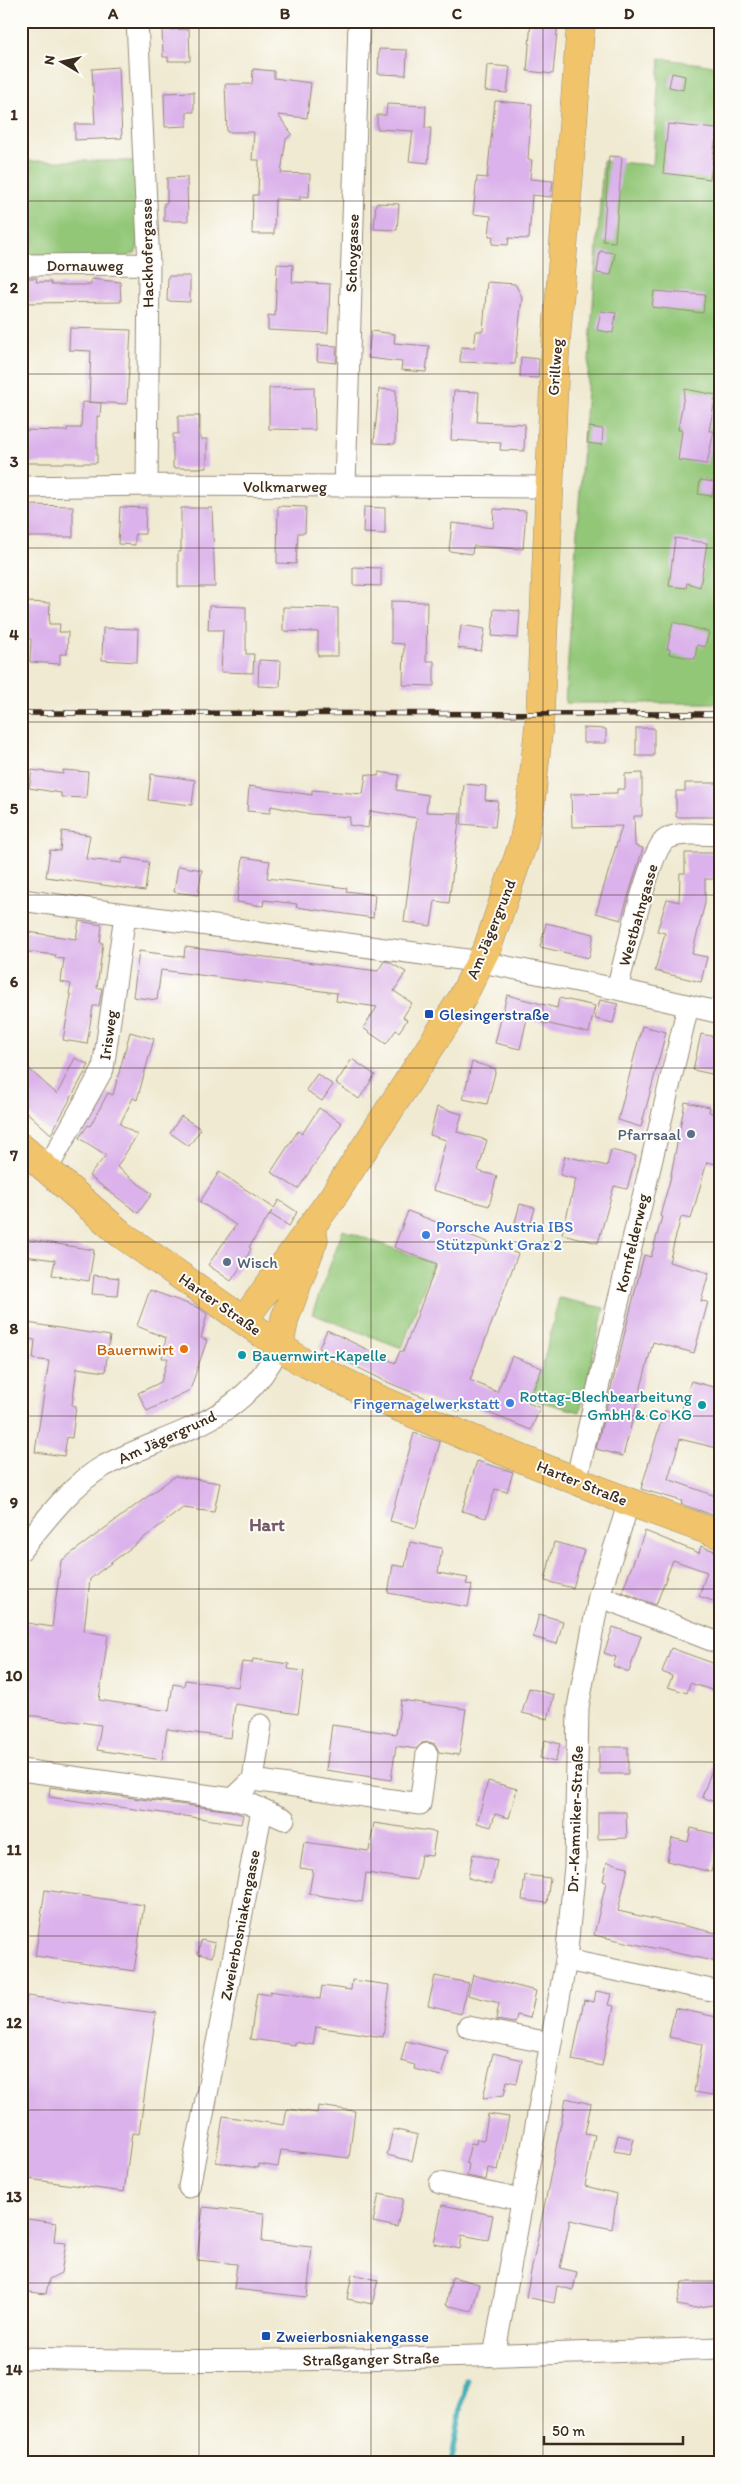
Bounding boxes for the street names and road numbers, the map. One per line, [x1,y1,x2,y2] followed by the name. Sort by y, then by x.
[137,198,157,308] street label: Hackhofergasse
[341,213,363,293] street label: Schoygasse
[46,256,124,275] street label: Dornauweg
[544,337,567,396] street label: Grillweg
[243,477,328,496] street label: Volkmarweg
[614,862,662,968] street label: Westbahngasse
[462,876,520,982] street label: Am Jägergrund
[95,1008,121,1061] street label: Irisweg
[611,1191,653,1294] street label: Kornfelderweg
[175,1269,265,1339] street label: Harter Straße
[115,1406,219,1468] street label: Am Jägergrund
[534,1456,630,1510] street label: Harter Straße
[563,1745,587,1893] street label: Dr.-Kamniker-Straße
[216,1848,264,2002] street label: Zweierbosniakengasse
[302,2348,440,2370] street label: Straßganger Straße

